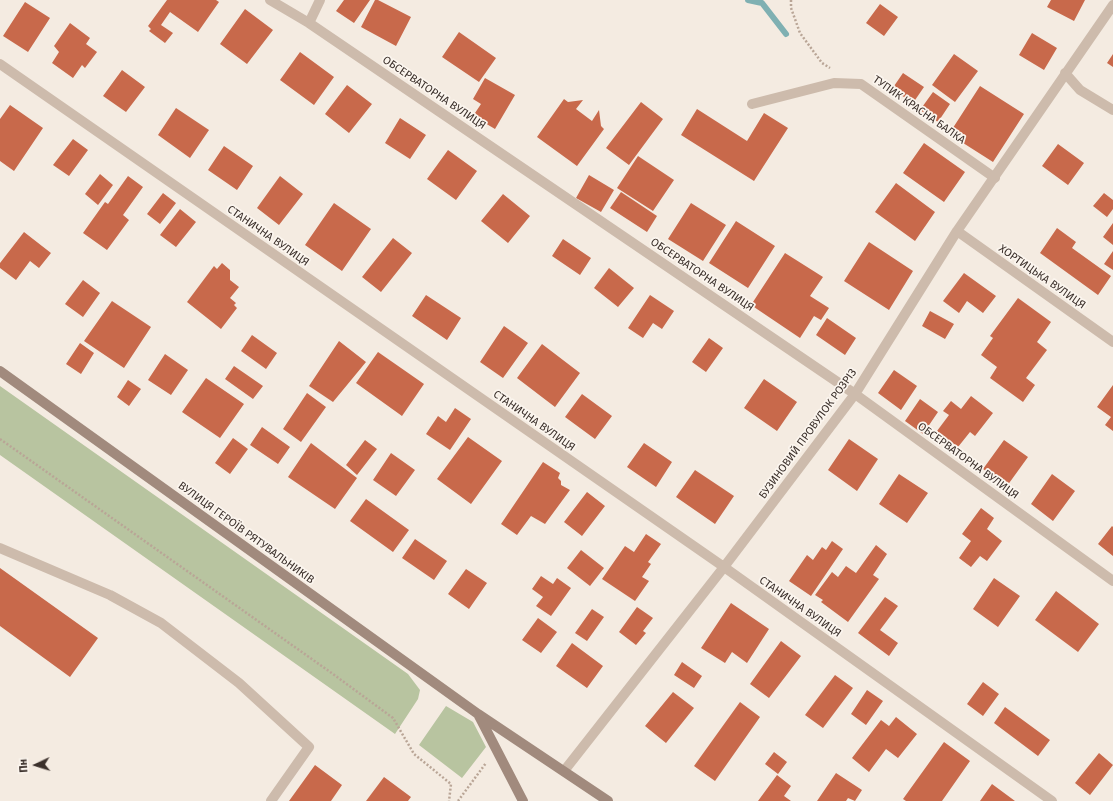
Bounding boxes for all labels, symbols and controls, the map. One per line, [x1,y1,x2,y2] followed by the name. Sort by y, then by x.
[380,54,488,132] street label: ОБСЕРВАТОРНА ВУЛИЦЯ
[870,73,968,147] street label: ТУПИК КРАСНА БАЛКА
[225,203,311,269] street label: СТАНИЧНА ВУЛИЦЯ
[648,236,756,314] street label: ОБСЕРВАТОРНА ВУЛИЦЯ
[996,242,1088,312] street label: ХОРТИЦЬКА ВУЛИЦЯ
[756,366,860,502] street label: БУЗИНОВИЙ ПРОВУЛОК РОЗРІЗ
[491,388,577,454] street label: СТАНИЧНА ВУЛИЦЯ
[915,420,1021,502] street label: ОБСЕРВАТОРНА ВУЛИЦЯ
[176,479,316,587] street label: ВУЛИЦЯ ГЕРОЇВ РЯТУВАЛЬНИКІВ
[757,574,843,640] street label: СТАНИЧНА ВУЛИЦЯ
[16,745,56,785] north arrow
[17,759,30,773] text: Пн

